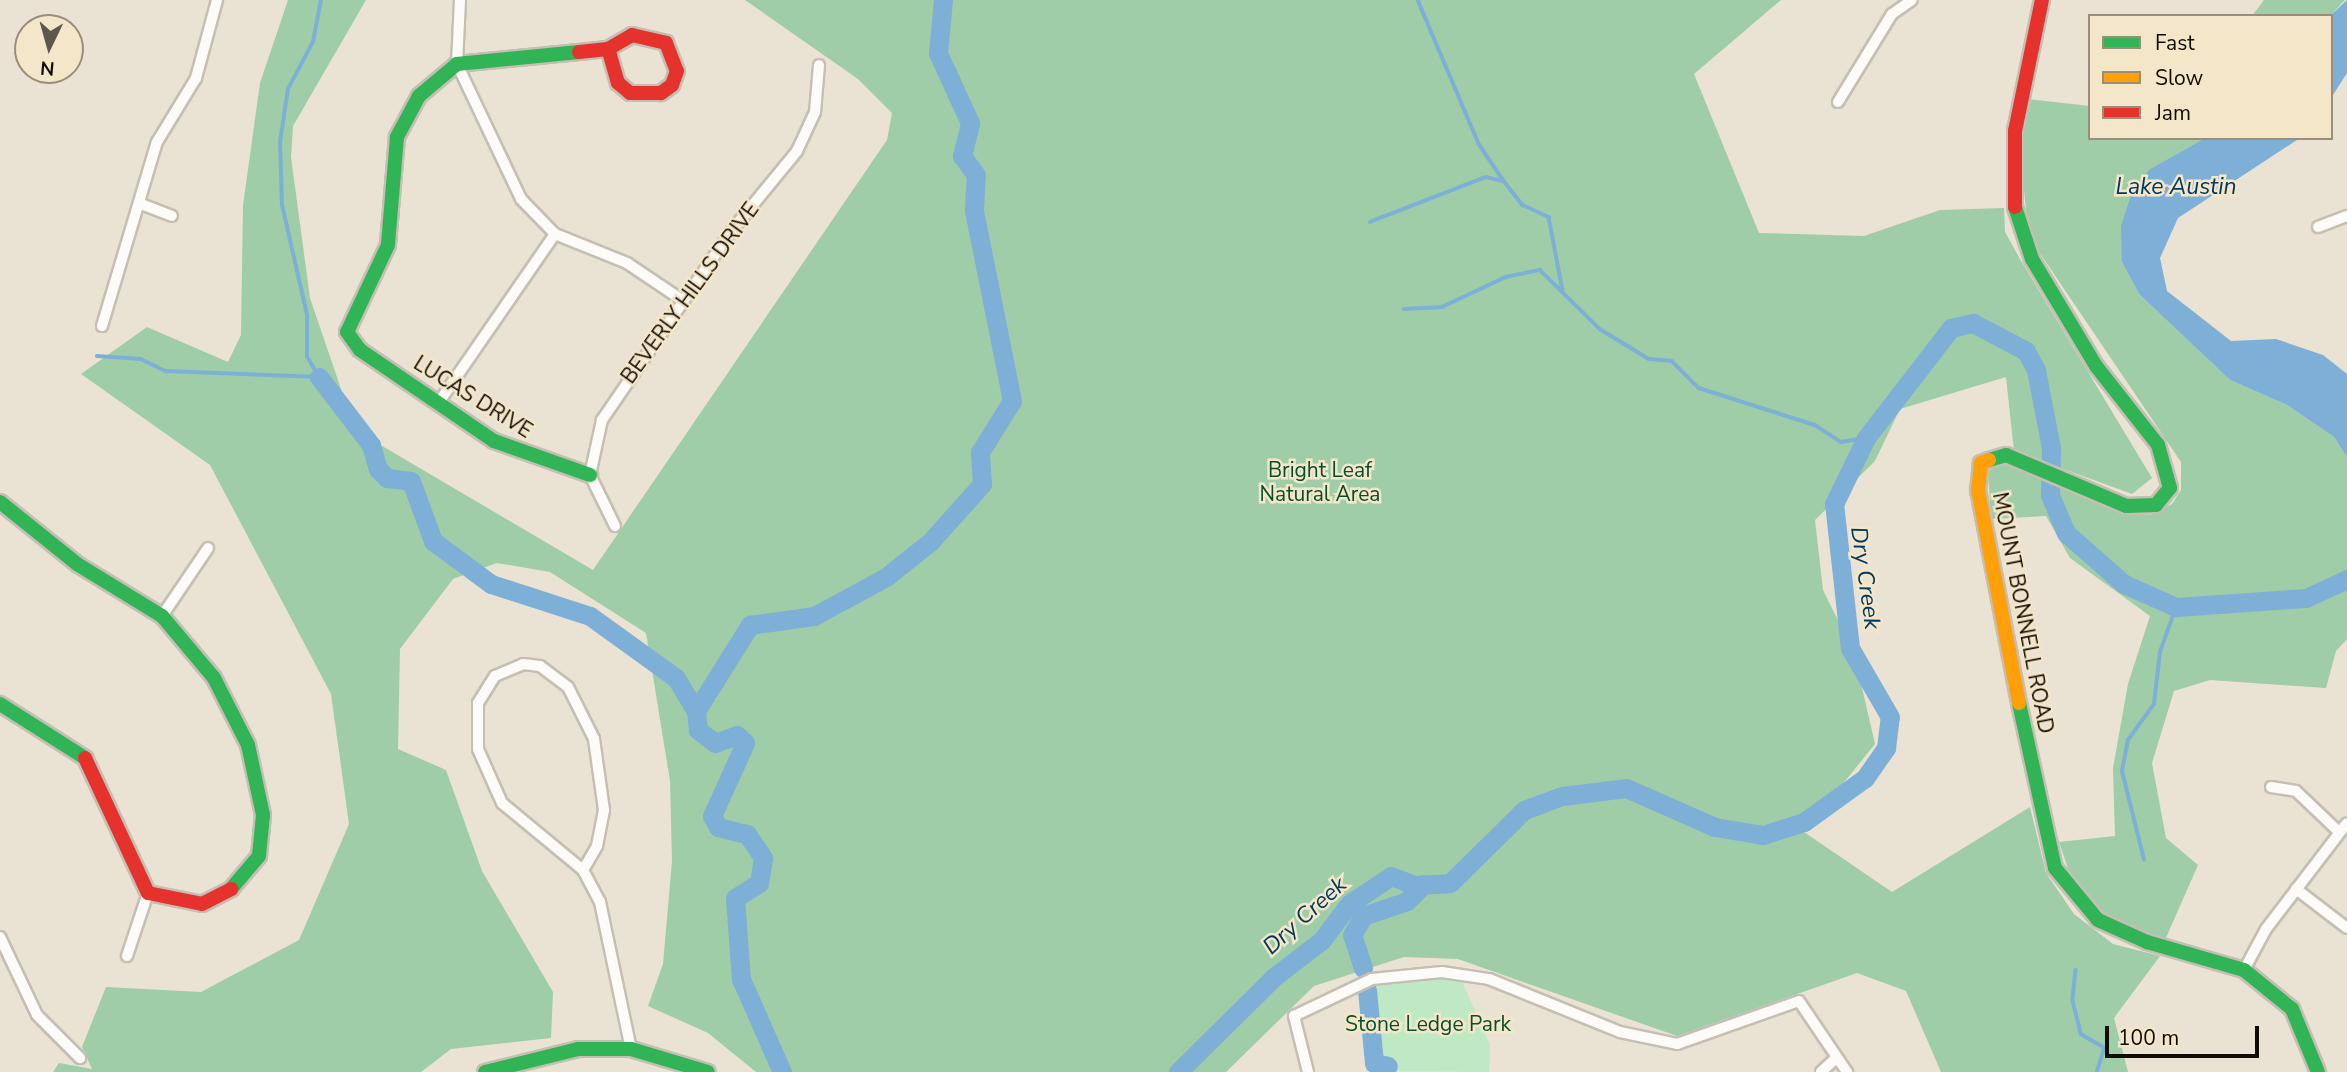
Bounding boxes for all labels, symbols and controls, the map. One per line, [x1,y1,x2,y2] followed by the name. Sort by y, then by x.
[14,14,84,84] north arrow
[2088,14,2333,140] legend
[2155,29,2195,57] text: Fast
[39,54,56,81] text: N
[2155,64,2203,92] text: Slow
[2155,99,2191,127] text: Jam
[2115,173,2237,201] water label: Lake Austin
[616,198,764,388] street label: BEVERLY HILLS DRIVE
[409,351,537,443] street label: LUCAS DRIVE
[1260,457,1380,507] park label: Bright Leaf Natural Area
[1987,490,2059,736] street label: MOUNT BONNELL ROAD
[1844,525,1886,631] water label: Dry Creek
[1257,871,1353,961] water label: Dry Creek
[1345,1011,1511,1037] park label: Stone Ledge Park
[2109,1012,2263,1056] scale bar
[2118,1024,2179,1052] text: 100 m

